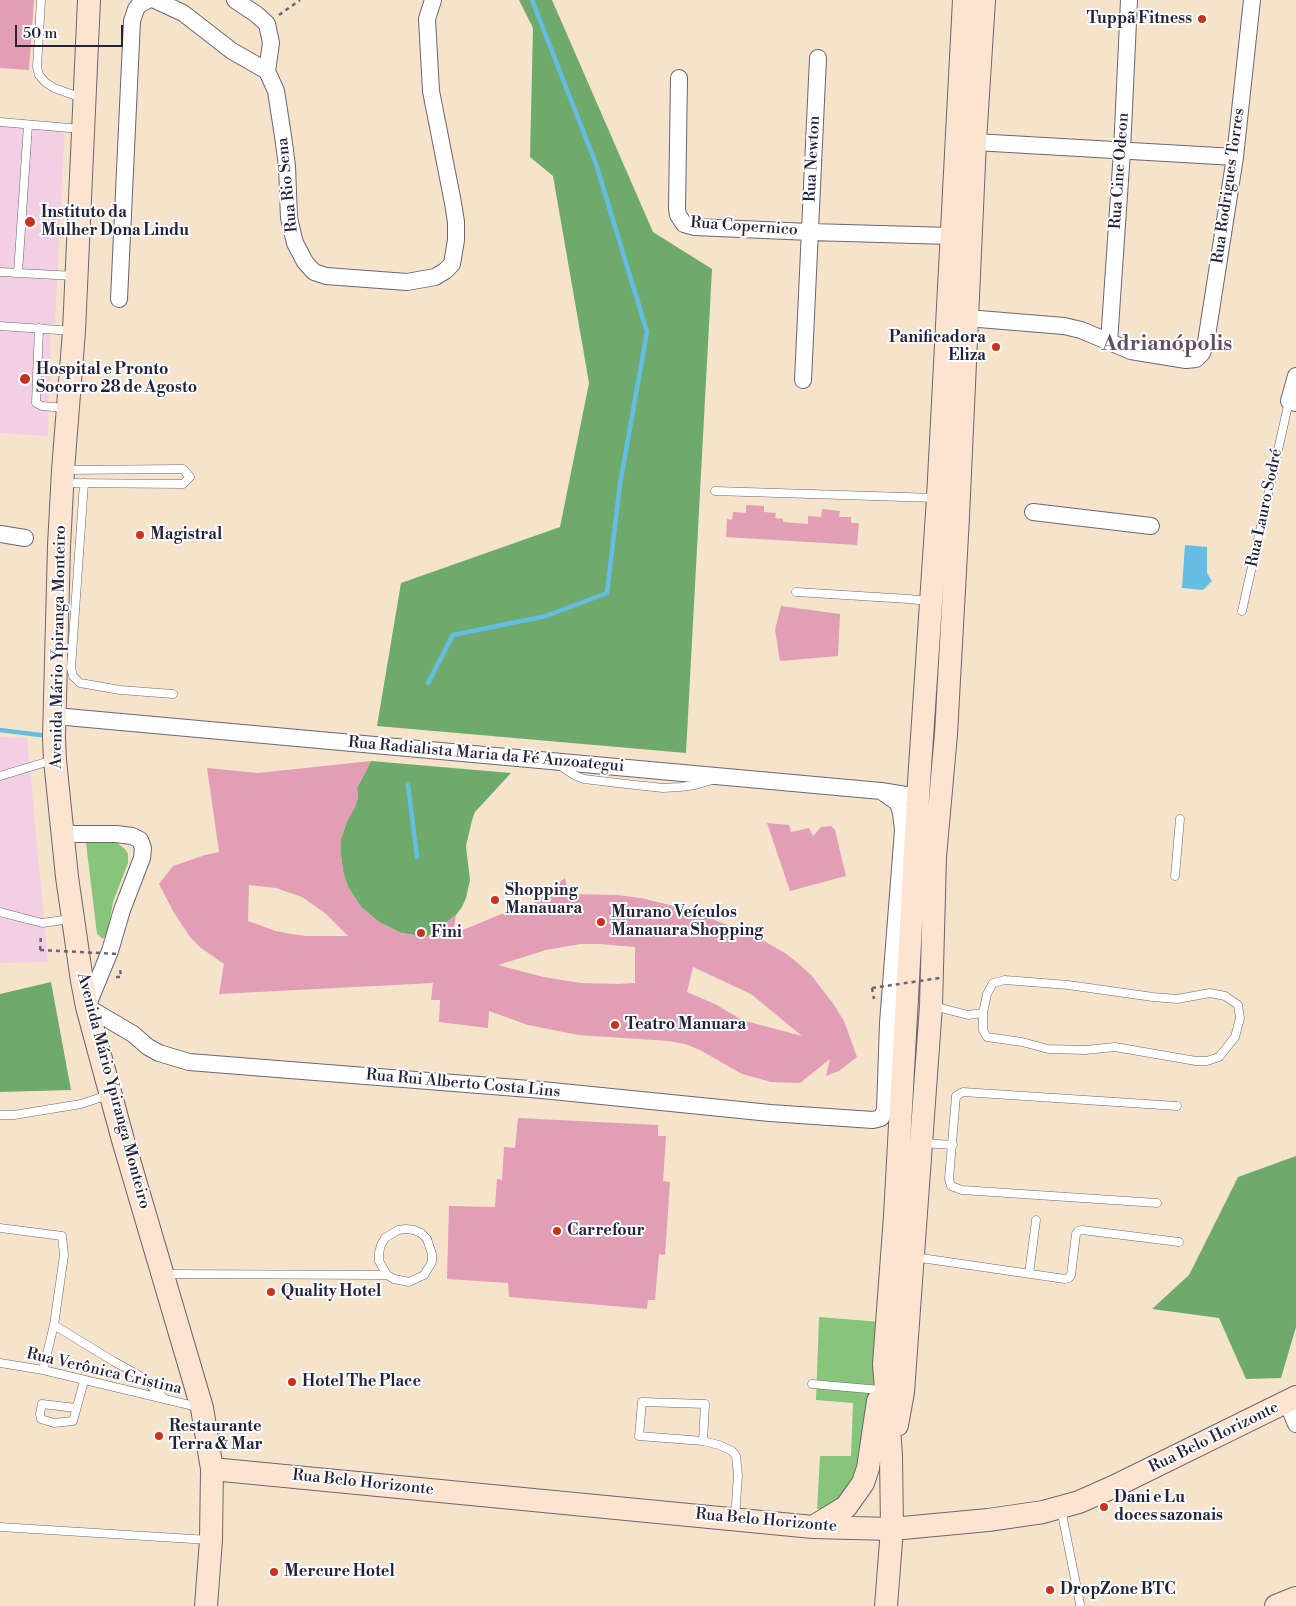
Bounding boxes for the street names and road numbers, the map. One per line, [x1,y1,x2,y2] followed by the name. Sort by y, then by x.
[1209,107,1249,265] street label: Rua Rodrigues Torres
[1106,112,1134,230] street label: Rua Cine Odeon
[801,115,825,203] street label: Rua Newton
[273,137,303,233] street label: Rua Rio Sena
[689,214,799,240] street label: Rua Copernico
[1243,447,1287,569] street label: Rua Lauro Sodré
[47,525,71,769] street label: Avenida Mário Ypiranga Monteiro
[347,733,625,777] street label: Rua Radialista Maria da Fé Anzoategui
[72,971,154,1211] street label: Avenida Mário Ypiranga Monteiro
[365,1066,561,1102] street label: Rua Rui Alberto Costa Lins
[24,1345,184,1399] street label: Rua Verônica Cristina
[1146,1398,1282,1478] street label: Rua Belo Horizonte
[291,1466,435,1500] street label: Rua Belo Horizonte
[694,1505,838,1537] street label: Rua Belo Horizonte

